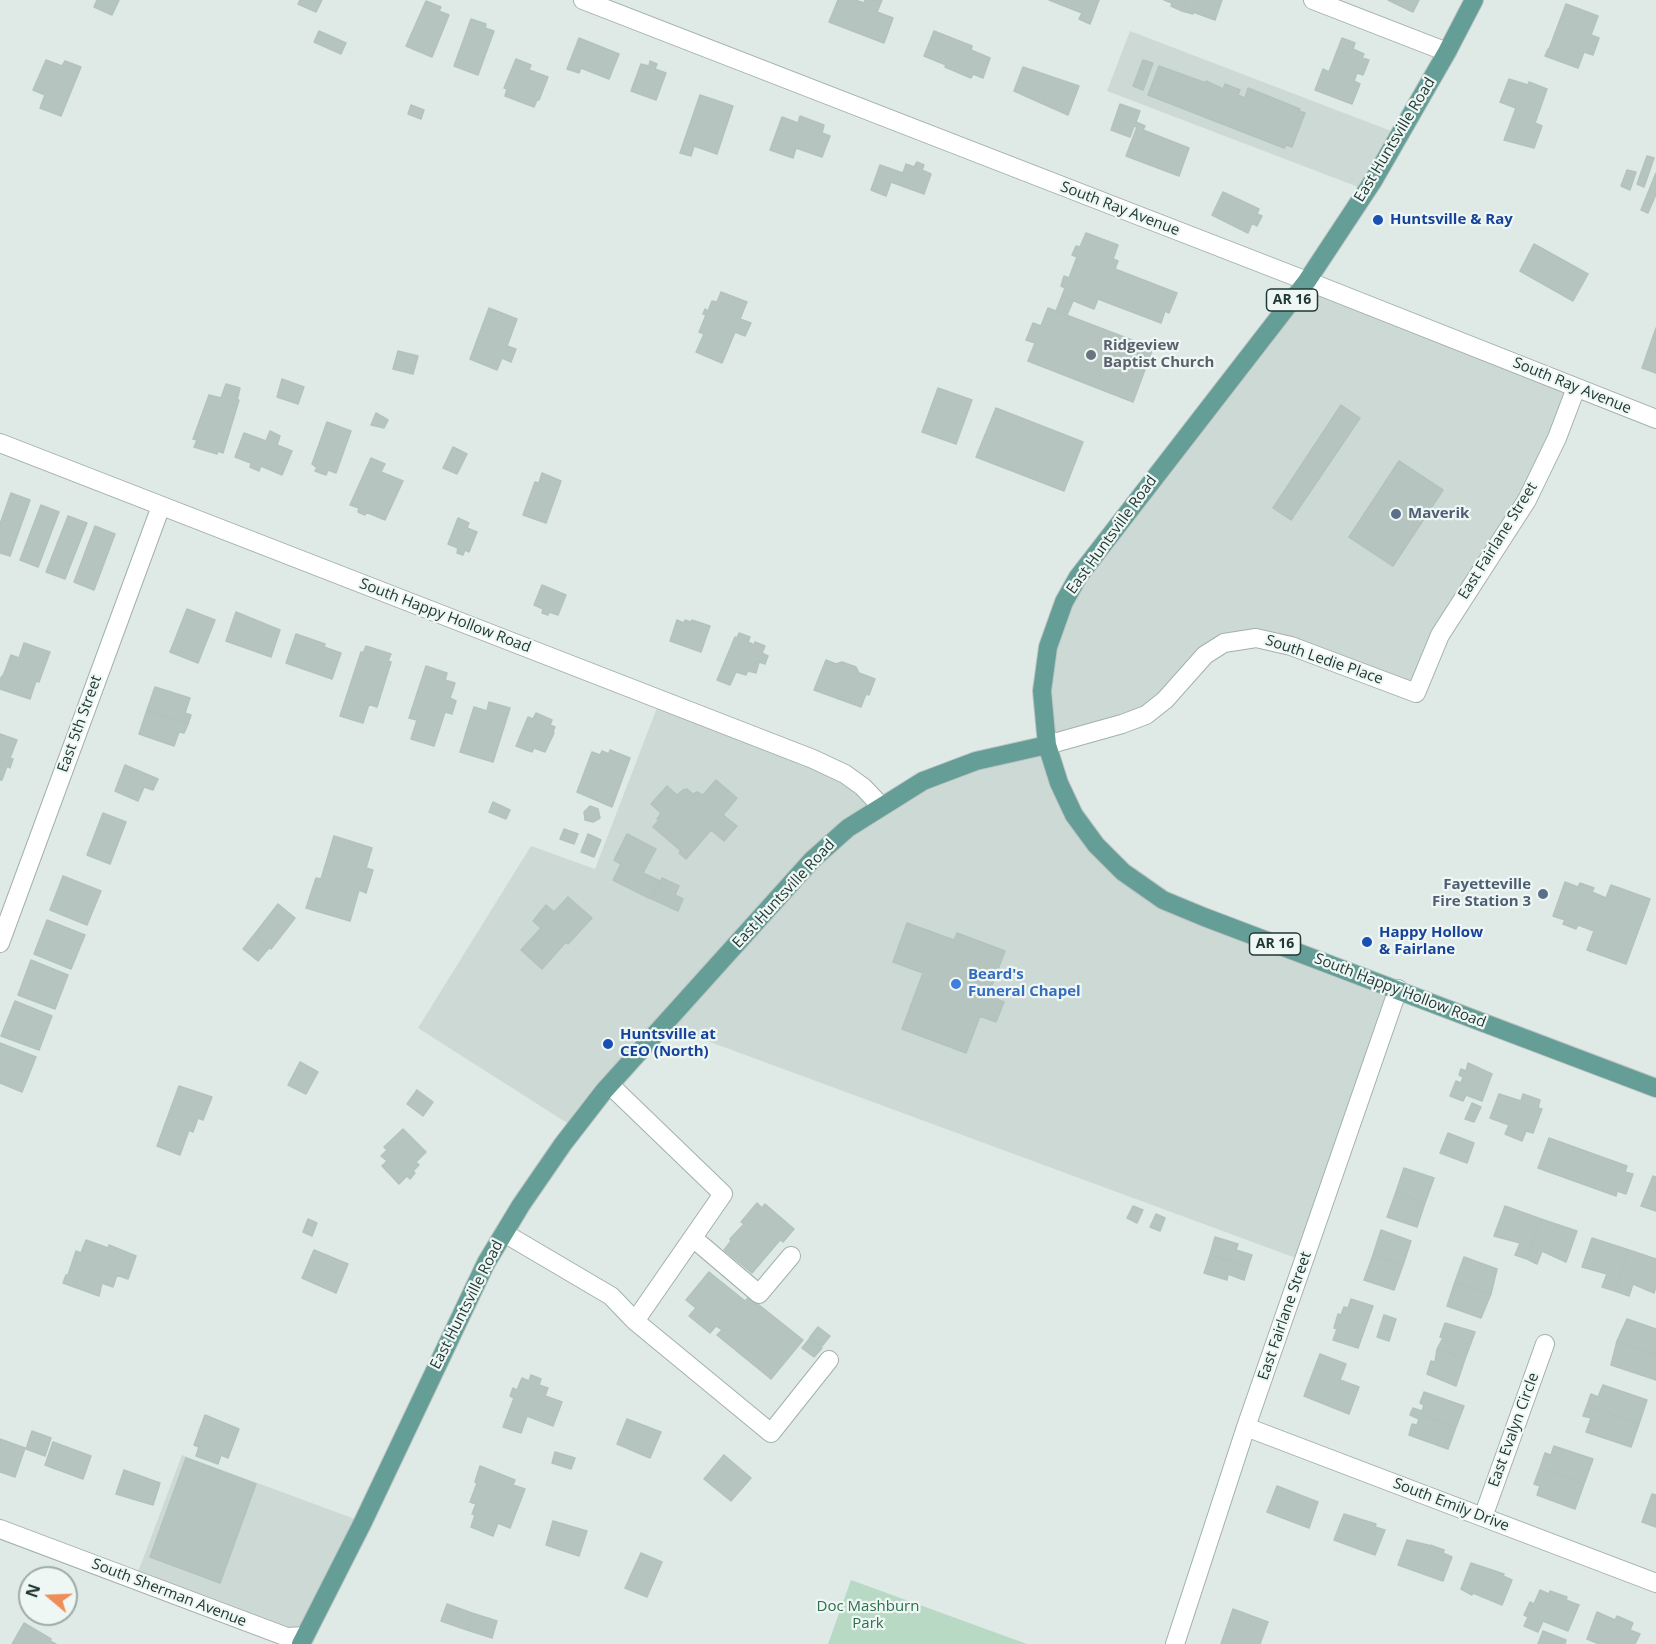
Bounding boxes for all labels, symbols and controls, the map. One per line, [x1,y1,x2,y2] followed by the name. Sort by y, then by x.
[1351,75,1439,205] street label: East Huntsville Road
[1058,178,1182,240] street label: South Ray Avenue
[1390,211,1513,229] place label: Huntsville & Ray
[1371,213,1385,227] marker: Huntsville & Ray
[1266,289,1318,311] road number: AR 16
[1103,337,1214,372] place label: Ridgeview Baptist Church
[1084,348,1098,362] marker: Ridgeview Baptist Church
[1510,354,1634,418] street label: South Ray Avenue
[1063,472,1161,598] street label: East Huntsville Road
[1455,479,1541,603] street label: East Fairlane Street
[1408,505,1469,523] place label: Maverik
[1389,507,1403,521] marker: Maverik
[357,575,533,657] street label: South Happy Hollow Road
[1263,631,1385,689] street label: South Ledie Place
[54,673,106,775] street label: East 5th Street
[729,836,839,952] street label: East Huntsville Road
[1432,876,1531,911] place label: Fayetteville Fire Station 3
[1536,887,1550,901] marker: Fayetteville Fire Station 3
[1379,924,1483,959] place label: Happy Hollow & Fairlane
[1250,933,1300,955] road number: AR 16
[1360,935,1374,949] marker: Happy Hollow & Fairlane
[1312,950,1488,1032] street label: South Happy Hollow Road
[968,966,1081,1001] place label: Beard's Funeral Chapel
[949,977,963,991] marker: Beard's Funeral Chapel
[620,1026,716,1061] place label: Huntsville at CEO (North)
[601,1037,615,1051] marker: Huntsville at CEO (North)
[427,1238,507,1372] street label: East Huntsville Road
[1255,1249,1315,1383] street label: East Fairlane Street
[1485,1370,1543,1490] street label: East Evalyn Circle
[1390,1475,1512,1535] street label: South Emily Drive
[89,1555,249,1631] street label: South Sherman Avenue
[18,1566,78,1626] north arrow
[20,1581,45,1601] text: N
[817,1598,919,1633] park label: Doc Mashburn Park

